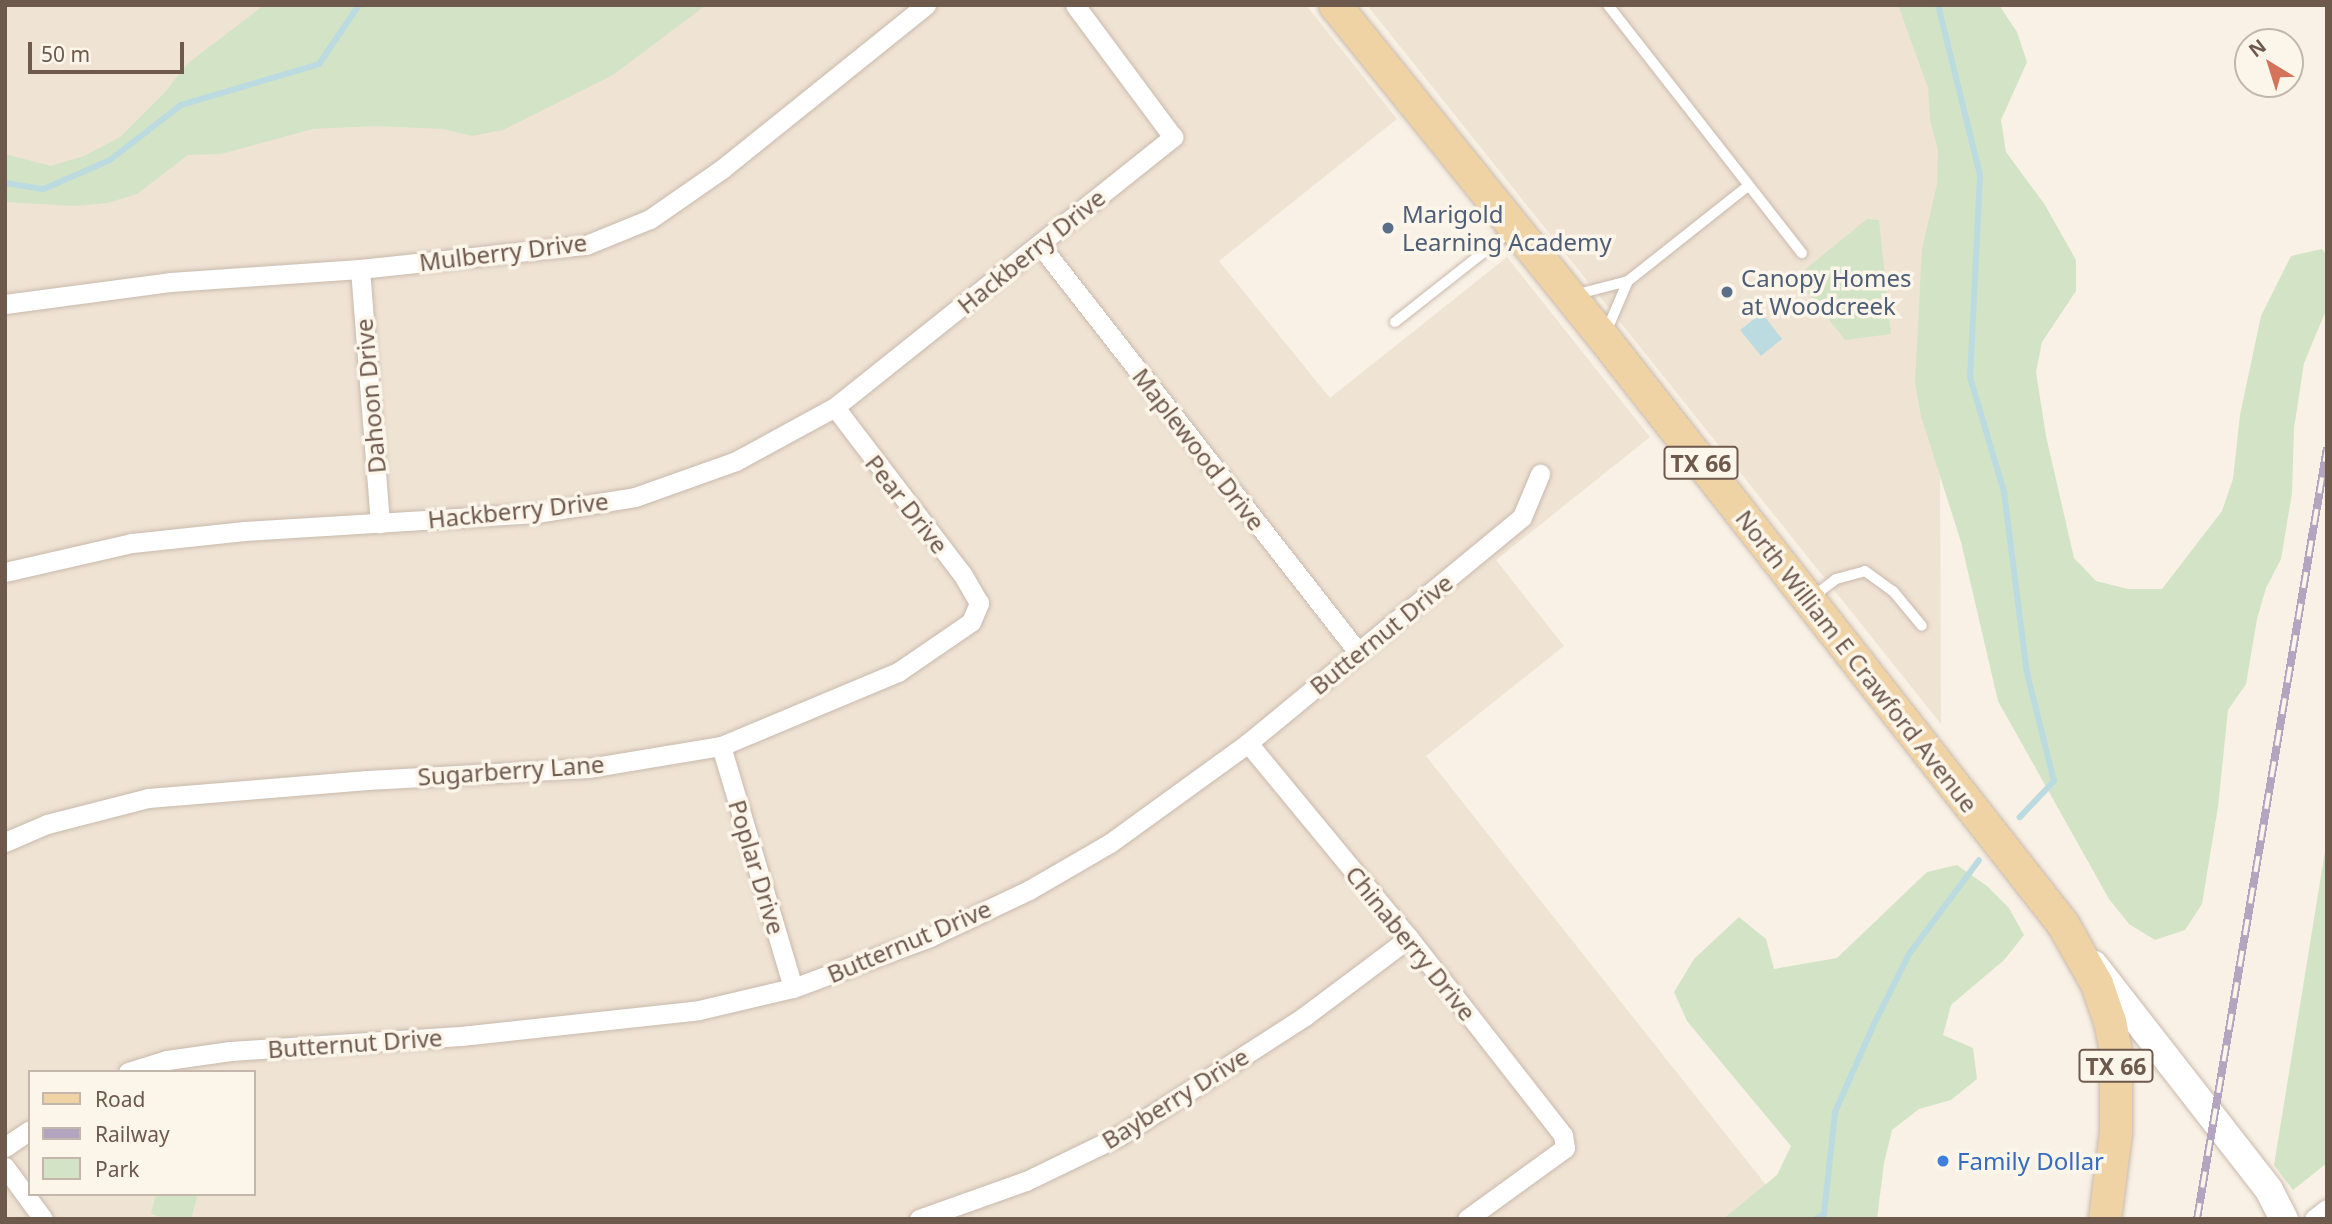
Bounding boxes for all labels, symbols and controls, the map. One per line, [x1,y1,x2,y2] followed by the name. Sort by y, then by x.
[32,28,187,72] scale bar
[2234,28,2304,98] north arrow
[2243,33,2271,63] text: N
[41,40,90,68] text: 50 m
[951,183,1111,319] street label: Hackberry Drive
[1402,200,1612,256] place label: Marigold Learning Academy
[1380,220,1396,236] marker: Marigold Learning Academy
[418,227,588,277] street label: Mulberry Drive
[1741,264,1912,320] place label: Canopy Homes at Woodcreek
[1719,284,1735,300] marker: Canopy Homes at Woodcreek
[349,317,391,475] street label: Dahoon Drive
[1127,362,1271,536] street label: Maplewood Drive
[1662,444,1740,482] road number: TX 66
[860,449,954,559] street label: Pear Drive
[426,486,610,534] street label: Hackberry Drive
[1730,504,1984,818] street label: North William E Crawford Avenue
[1304,568,1458,700] street label: Butternut Drive
[417,749,605,791] street label: Sugarberry Lane
[723,796,791,938] street label: Poplar Drive
[1340,860,1482,1026] street label: Chinaberry Drive
[823,894,995,988] street label: Butternut Drive
[267,1023,443,1063] street label: Butternut Drive
[1096,1041,1254,1155] street label: Bayberry Drive
[2078,1046,2154,1086] road number: TX 66
[28,1070,256,1196] legend
[95,1085,145,1113] text: Road
[95,1120,170,1148] text: Railway
[1957,1147,2104,1175] place label: Family Dollar
[1935,1153,1951,1169] marker: Family Dollar
[95,1155,139,1183] text: Park

